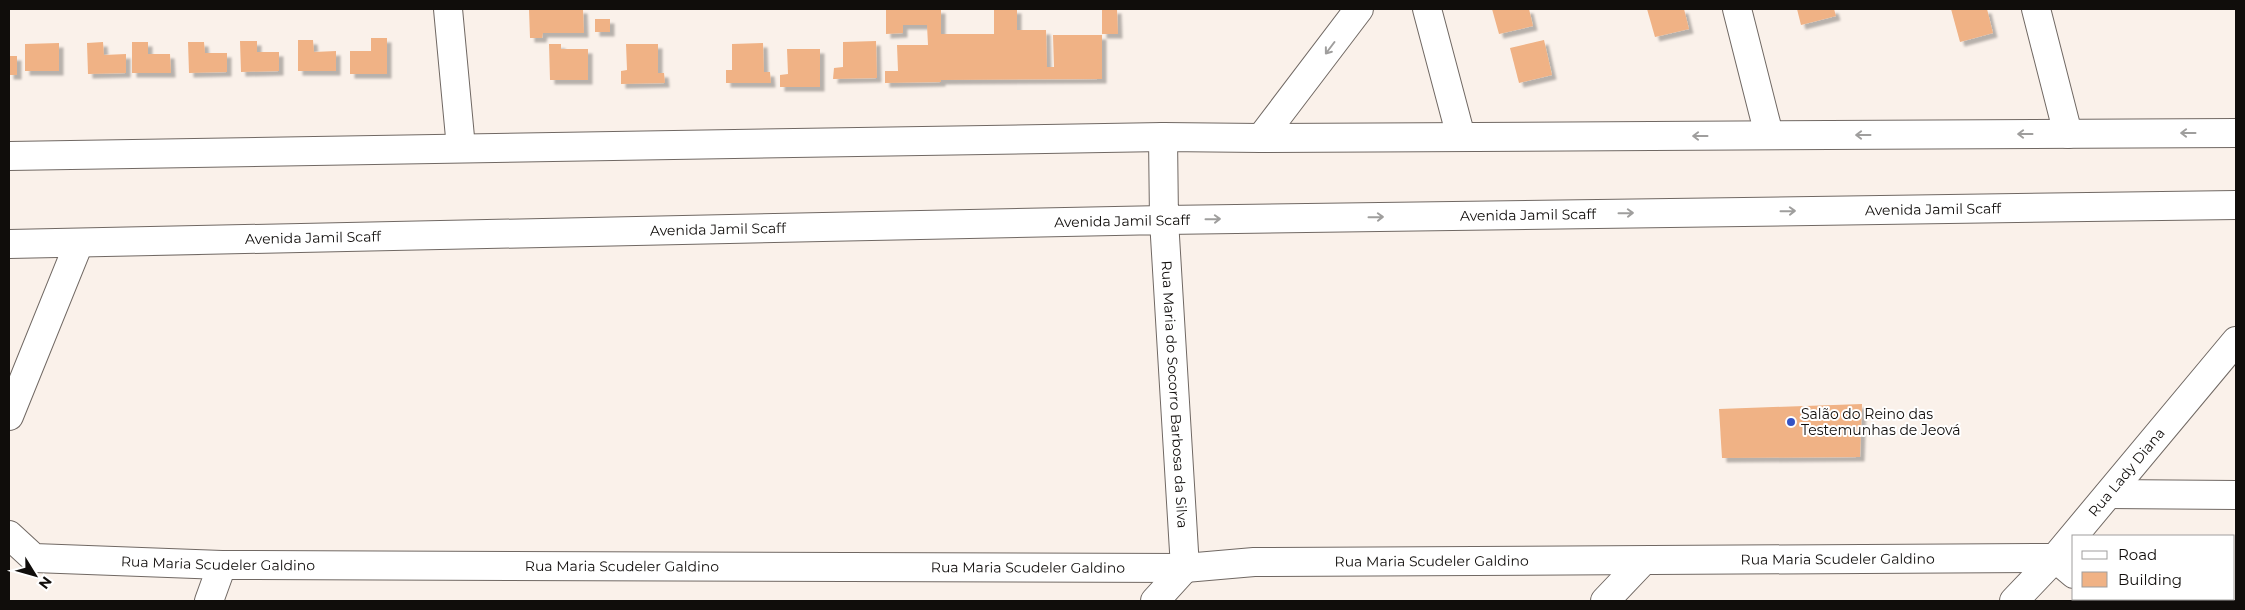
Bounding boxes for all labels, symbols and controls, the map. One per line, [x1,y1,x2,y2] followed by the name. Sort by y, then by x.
[1324,41,1335,54] one-way arrow
[2180,128,2196,138] one-way arrow
[2017,129,2034,139] one-way arrow
[1855,130,1871,140] one-way arrow
[1692,131,1708,141] one-way arrow
[1865,199,2002,219] street label: Avenida Jamil Scaff
[1460,205,1597,225] street label: Avenida Jamil Scaff
[1780,206,1796,216] one-way arrow
[1617,208,1633,218] one-way arrow
[1054,211,1191,231] street label: Avenida Jamil Scaff
[1367,212,1383,222] one-way arrow
[1204,214,1221,224] one-way arrow
[650,219,787,240] street label: Avenida Jamil Scaff
[245,227,382,248] street label: Avenida Jamil Scaff
[1157,260,1192,529] street label: Rua Maria do Socorro Barbosa da Silva
[1801,405,1961,439] place label: Salão do Reino das Testemunhas de Jeová
[1785,416,1797,428] marker: Salão do Reino das Testemunhas de Jeová
[2084,424,2169,520] street label: Rua Lady Diana
[2072,535,2235,600] legend
[2118,545,2157,564] text: Road
[10,550,60,600] north arrow
[1740,550,1935,569] street label: Rua Maria Scudeler Galdino
[121,552,315,574] street label: Rua Maria Scudeler Galdino
[1334,552,1529,571] street label: Rua Maria Scudeler Galdino
[525,557,719,576] street label: Rua Maria Scudeler Galdino
[931,558,1125,577] street label: Rua Maria Scudeler Galdino
[2118,570,2182,589] text: Building
[35,573,56,593] text: N

